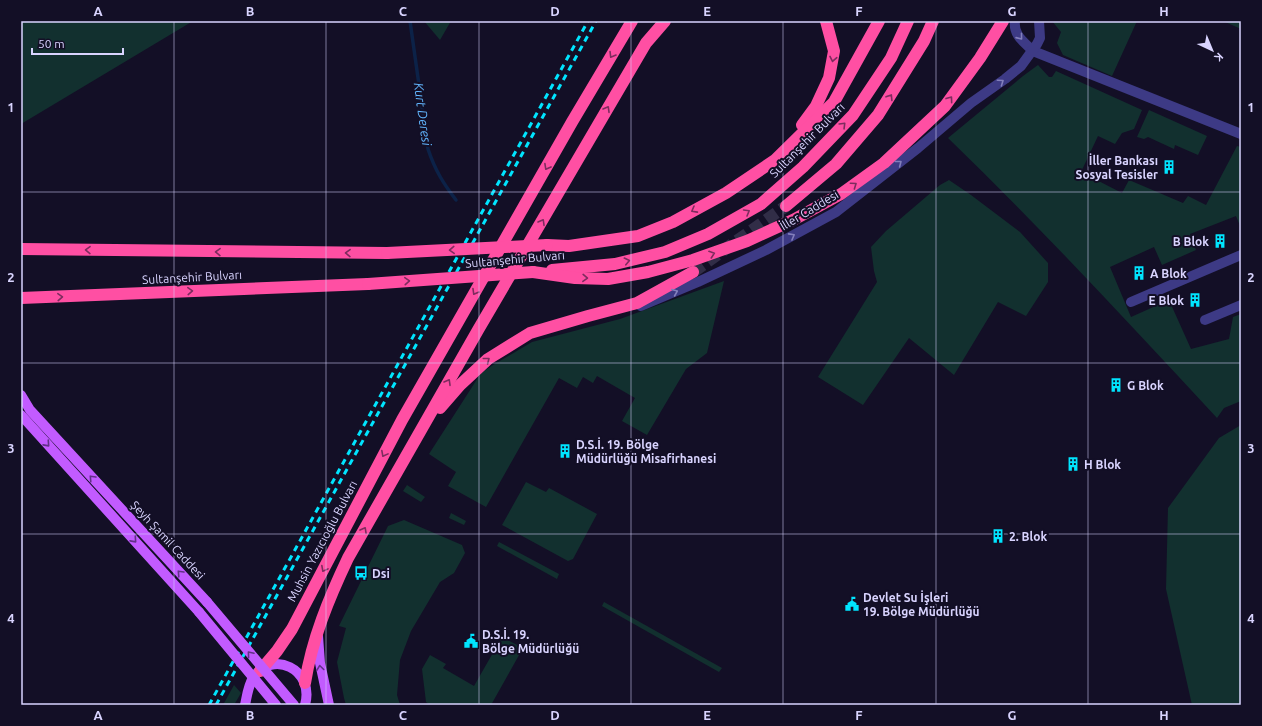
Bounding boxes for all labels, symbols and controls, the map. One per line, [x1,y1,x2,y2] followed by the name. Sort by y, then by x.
[93,4,103,18] text: A
[246,4,255,18] text: B
[399,4,408,18] text: C
[550,4,560,18] text: D
[703,4,711,18] text: E
[855,4,863,18] text: F
[1008,4,1017,18] text: G
[1159,4,1169,18] text: H
[32,30,123,56] scale bar
[1192,30,1232,70] north arrow
[1016,33,1023,40] one-way arrow
[38,37,65,50] text: 50 m
[1212,50,1226,65] text: K
[610,51,617,58] one-way arrow
[829,56,837,62] one-way arrow
[996,80,1003,87] one-way arrow
[412,82,434,147] water label: Kurt Deresi
[885,94,892,101] one-way arrow
[946,96,953,103] one-way arrow
[7,100,15,114] text: 1
[767,100,847,180] street label: Sultanşehir Bulvarı
[1247,100,1255,114] text: 1
[602,106,609,113] one-way arrow
[838,123,846,130] one-way arrow
[1076,153,1158,181] place label: İller Bankası Sosyal Tesisler
[1161,159,1177,175] building icon: İller Bankası Sosyal Tesisler
[894,161,901,168] one-way arrow
[544,163,551,170] one-way arrow
[850,182,857,190] one-way arrow
[778,187,841,232] street label: İller Caddesi
[691,206,698,213] one-way arrow
[743,209,750,217] one-way arrow
[537,219,544,226] one-way arrow
[788,233,795,240] one-way arrow
[1212,233,1228,249] building icon: B Blok
[1173,235,1209,248] place label: B Blok
[85,246,91,254] one-way arrow
[449,246,455,254] one-way arrow
[215,247,221,256] one-way arrow
[465,248,565,270] street label: Sultanşehir Bulvarı
[345,249,351,257] one-way arrow
[709,250,716,258] one-way arrow
[623,257,630,266] one-way arrow
[1131,265,1147,281] building icon: A Blok
[1150,267,1187,280] place label: A Blok
[142,268,242,286] street label: Sultanşehir Bulvarı
[7,270,15,284] text: 2
[1247,270,1255,284] text: 2
[582,274,588,282] one-way arrow
[404,277,410,286] one-way arrow
[187,287,193,295] one-way arrow
[473,288,480,295] one-way arrow
[670,289,678,297] one-way arrow
[57,292,63,301] one-way arrow
[1187,292,1203,308] building icon: E Blok
[1148,294,1184,307] place label: E Blok
[483,358,490,365] one-way arrow
[1108,377,1124,393] building icon: G Blok
[444,379,451,386] one-way arrow
[1127,379,1164,392] place label: G Blok
[576,437,716,465] place label: D.S.İ. 19. Bölge Müdürlüğü Misafirhanesi
[42,439,50,447] one-way arrow
[7,441,15,455] text: 3
[1247,441,1255,455] text: 3
[557,443,573,459] building icon: D.S.İ. 19. Bölge Müdürlüğü Misafirhanesi
[381,450,389,457] one-way arrow
[1065,456,1081,472] building icon: H Blok
[1084,458,1121,471] place label: H Blok
[90,475,97,482] one-way arrow
[285,478,359,604] street label: Muhsin Yazıcıoğlu Bulvarı
[128,498,208,582] street label: Şeyh Şamil Caddesi
[359,527,366,534] one-way arrow
[990,528,1006,544] building icon: 2. Blok
[1009,530,1047,543] place label: 2. Blok
[130,536,137,543] one-way arrow
[321,565,328,572] one-way arrow
[353,565,369,581] bus stop icon: Dsi
[372,567,390,580] place label: Dsi
[178,570,185,578] one-way arrow
[863,590,980,618] place label: Devlet Su İşleri 19. Bölge Müdürlüğü
[844,596,860,612] public building icon: Devlet Su İşleri 19. Bölge Müdürlüğü
[7,611,15,625] text: 4
[1247,611,1255,625] text: 4
[482,627,579,655] place label: D.S.İ. 19. Bölge Müdürlüğü
[463,633,479,649] public building icon: D.S.İ. 19. Bölge Müdürlüğü
[248,651,255,658] one-way arrow
[316,665,325,671] one-way arrow
[93,708,103,722] text: A
[246,708,255,722] text: B
[399,708,408,722] text: C
[550,708,560,722] text: D
[703,708,711,722] text: E
[855,708,863,722] text: F
[1008,708,1017,722] text: G
[1159,708,1169,722] text: H

